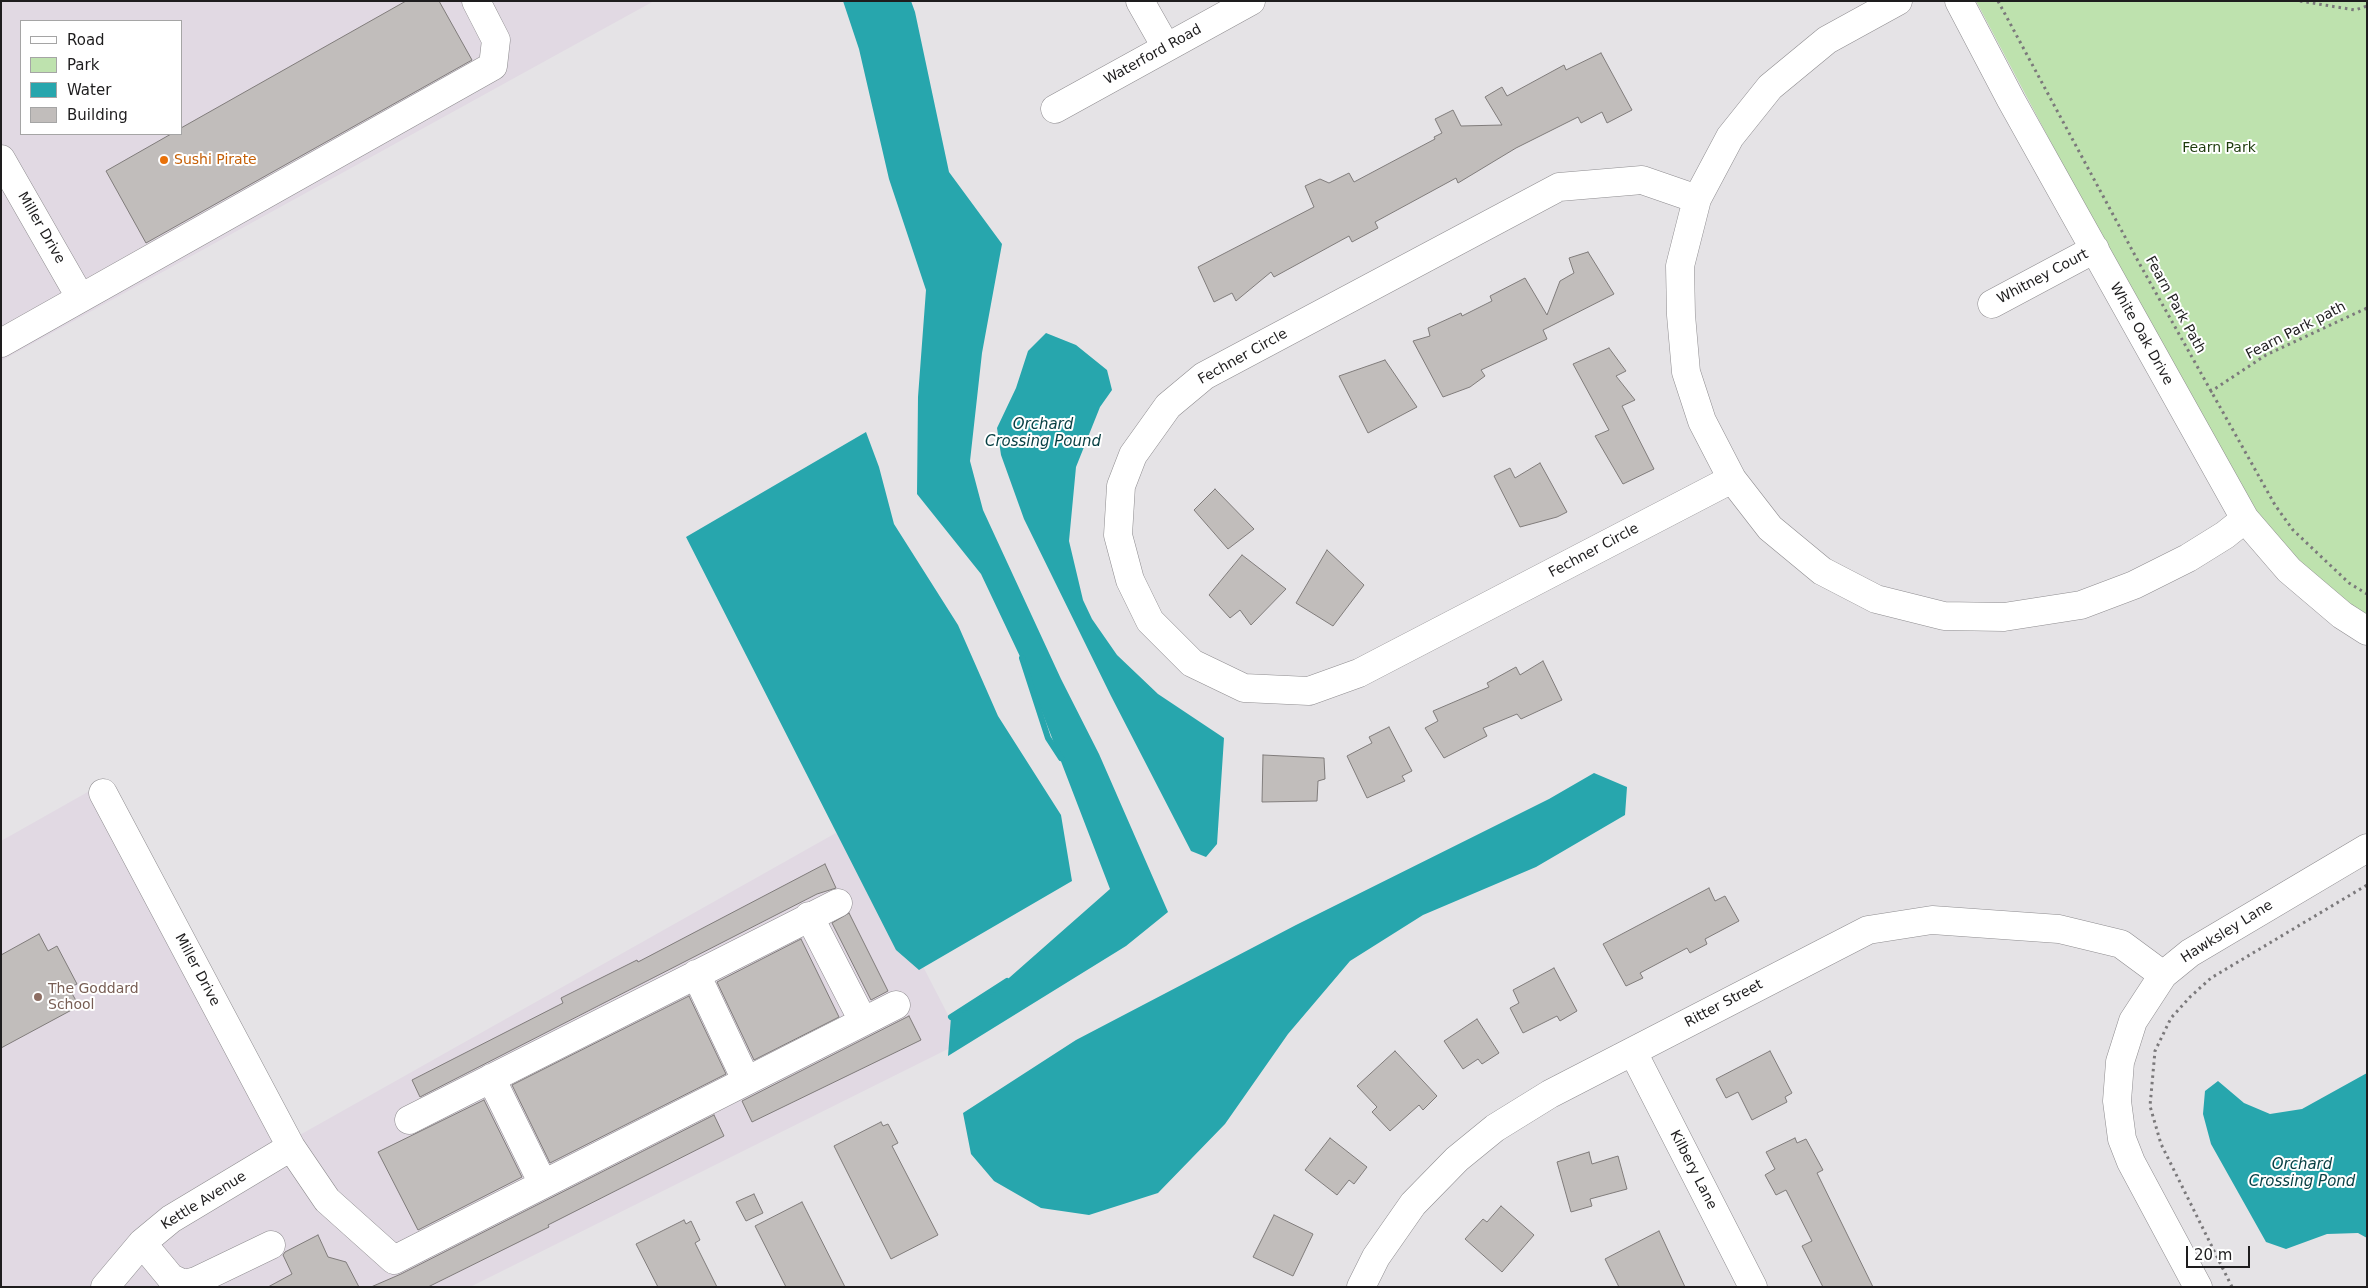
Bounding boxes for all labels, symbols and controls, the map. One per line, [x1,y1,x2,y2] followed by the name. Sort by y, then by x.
[20,20,182,135] legend
[1101,21,1205,89] street label: Waterford Road
[67,31,105,49] text: Road
[67,56,99,74] text: Park
[67,81,111,99] text: Water
[67,106,128,124] text: Building
[2182,140,2256,156] park label: Fearn Park
[174,152,257,168] place label: Sushi Pirate
[158,154,170,166] marker: Sushi Pirate
[14,189,68,267] street label: Miller Drive
[1995,246,2091,308] street label: Whitney Court
[2141,253,2209,357] street label: Fearn Park Path
[2106,280,2176,388] street label: White Oak Drive
[2243,299,2349,363] street label: Fearn Park path
[1195,326,1291,388] street label: Fechner Circle
[985,416,1101,451] water label: Orchard Crossing Pound
[1546,520,1642,582] street label: Fechner Circle
[2178,897,2276,967] street label: Hawksley Lane
[171,931,223,1009] street label: Miller Drive
[1682,976,1766,1032] street label: Ritter Street
[48,981,139,1014] place label: The Goddard School
[32,991,44,1003] marker: The Goddard School
[1666,1128,1720,1212] street label: Kilbery Lane
[2249,1156,2355,1191] water label: Orchard Crossing Pond
[158,1168,250,1234] street label: Kettle Avenue
[2188,1236,2252,1268] scale bar
[2194,1246,2232,1264] text: 20 m

